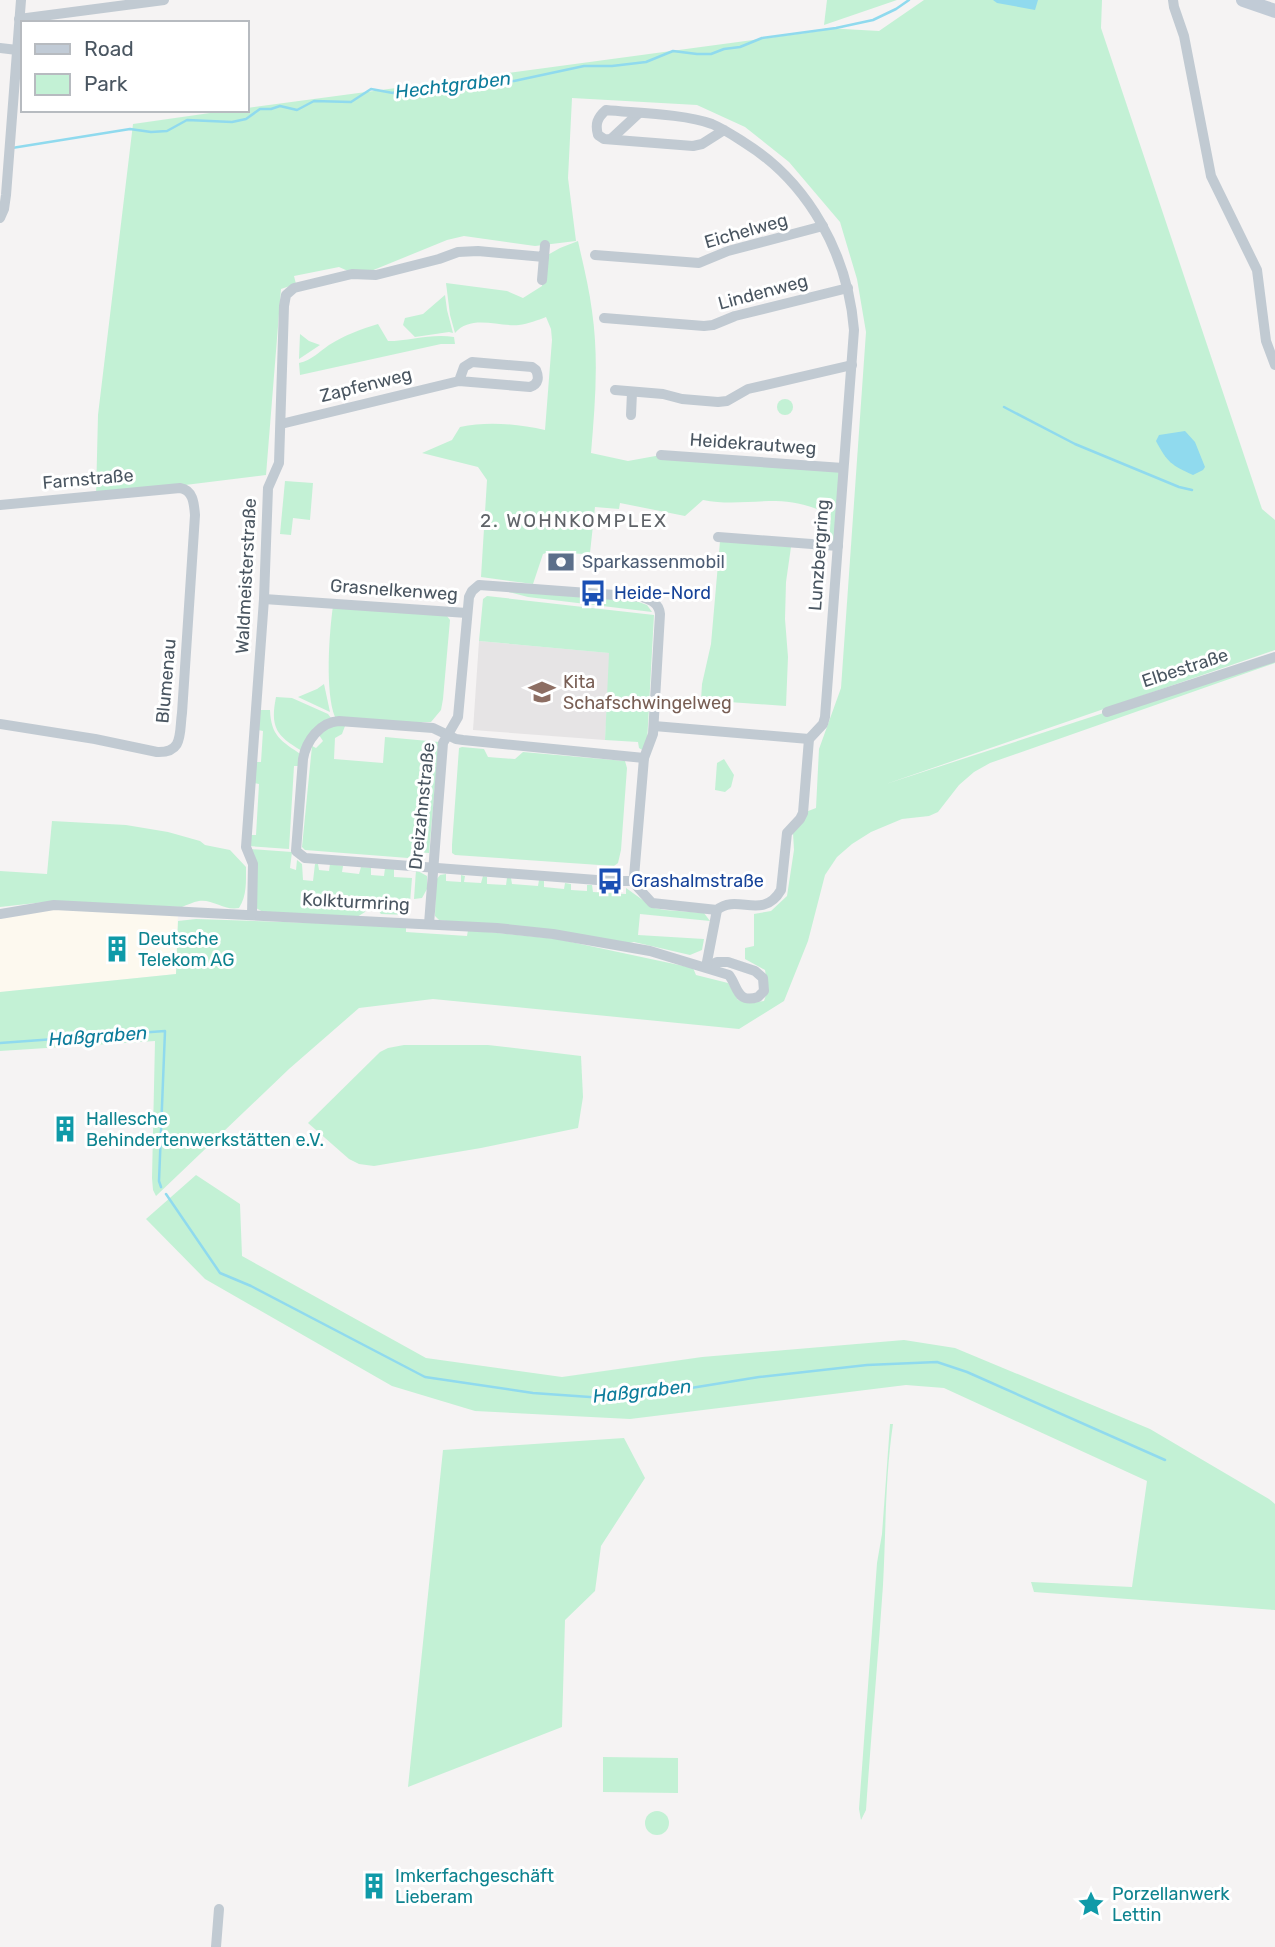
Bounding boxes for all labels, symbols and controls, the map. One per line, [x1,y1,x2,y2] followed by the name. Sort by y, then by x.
[21,21,248,112] legend
[84,36,134,61] text: Road
[394,66,512,104] water label: Hechtgraben
[84,71,128,96] text: Park
[702,209,790,253] street label: Eichelweg
[716,269,810,315] street label: Lindenweg
[318,363,414,407] street label: Zapfenweg
[689,429,817,459] street label: Heidekrautweg
[42,464,134,494] street label: Farnstraße
[231,497,261,655] street label: Waldmeisterstraße
[804,498,834,612] street label: Lunzbergring
[480,509,668,532] district label: 2. WOHNKOMPLEX
[546,547,576,577] bank icon: Sparkassenmobil
[582,551,725,573] place label: Sparkassenmobil
[329,575,459,605] street label: Grasnelkenweg
[578,578,608,608] bus stop icon: Heide-Nord
[614,582,711,604] place label: Heide-Nord
[151,638,181,724] street label: Blumenau
[1139,644,1231,692] street label: Elbestraße
[563,671,732,714] place label: Kita Schafschwingelweg
[527,677,557,707] school or university icon: Kita Schafschwingelweg
[404,741,440,871] street label: Dreizahnstraße
[595,866,625,896] bus stop icon: Grashalmstraße
[631,870,764,892] place label: Grashalmstraße
[302,888,410,916] street label: Kolkturmring
[138,928,234,971] place label: Deutsche Telekom AG
[102,934,132,964] building icon: Deutsche Telekom AG
[48,1021,148,1051] water label: Haßgraben
[86,1108,324,1151] place label: Hallesche Behindertenwerkstätten e.V.
[50,1114,80,1144] building icon: Hallesche Behindertenwerkstätten e.V.
[592,1374,692,1408] water label: Haßgraben
[395,1865,554,1908] place label: Imkerfachgeschäft Lieberam
[359,1871,389,1901] building icon: Imkerfachgeschäft Lieberam
[1112,1883,1230,1926] place label: Porzellanwerk Lettin
[1076,1889,1106,1919] place icon: Porzellanwerk Lettin

